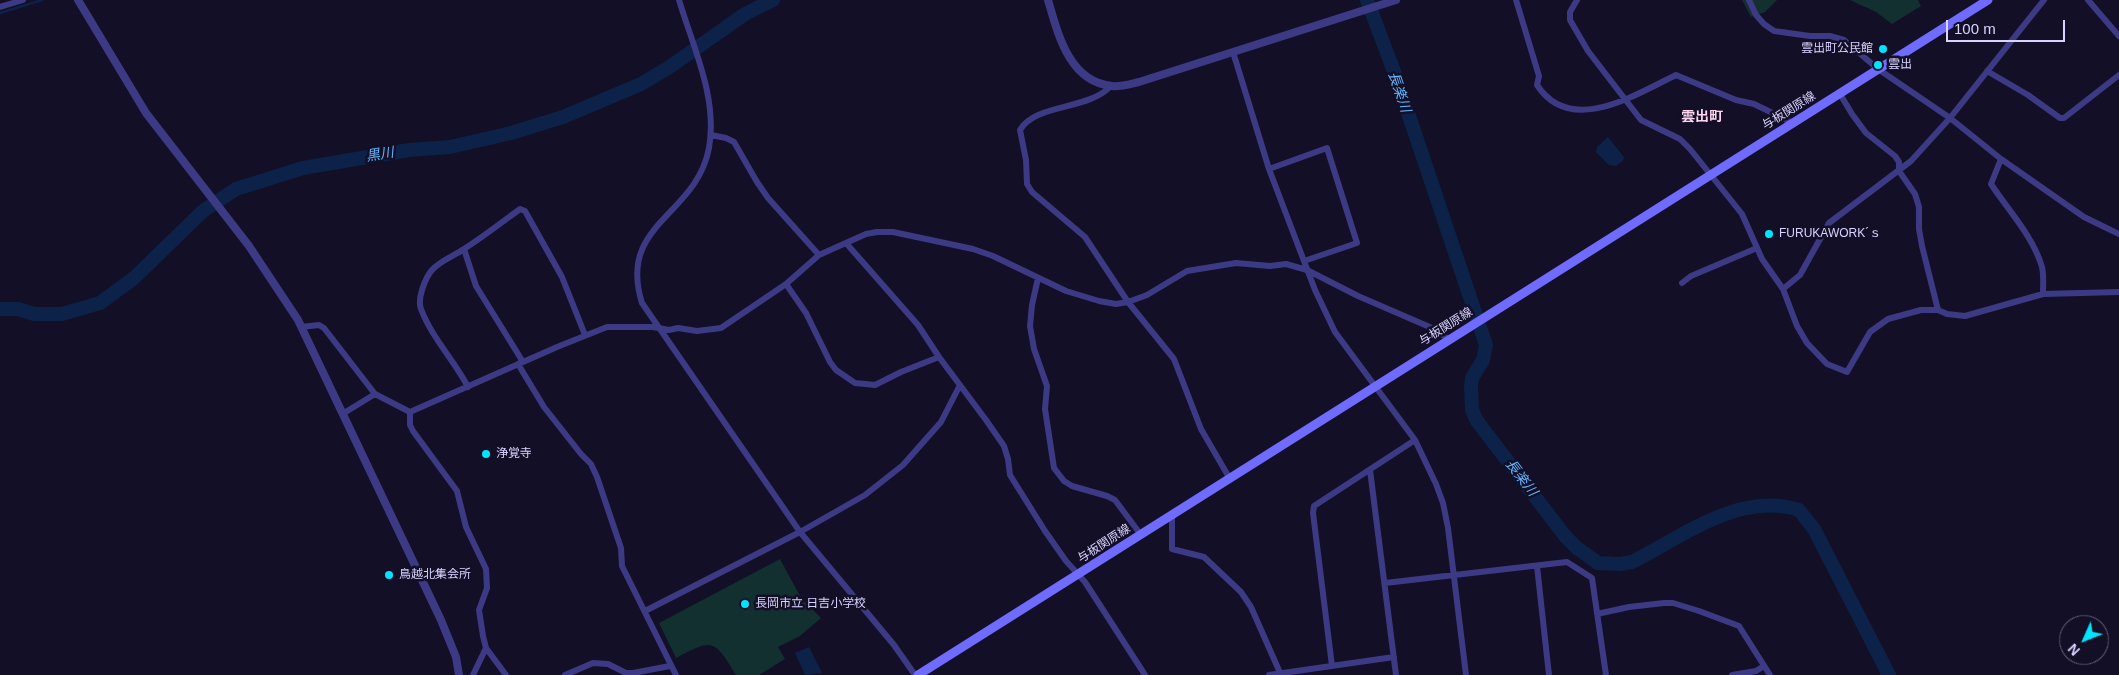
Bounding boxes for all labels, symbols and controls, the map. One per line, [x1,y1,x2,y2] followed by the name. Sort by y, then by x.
[1949,10,2068,42] scale bar
[1954,20,1996,37] text: 100 m
[1801,42,1873,56] place label: 雲出町公民館
[1877,43,1889,55] marker: 雲出町公民館
[1888,58,1912,72] place label: 雲出
[1872,59,1884,71] marker: 雲出
[1384,69,1414,115] water label: 長楽川
[1760,89,1818,133] street label: 与板関原線
[1681,109,1723,125] district label: 雲出町
[365,145,395,165] water label: 黒川
[1779,227,1881,241] place label: FURUKAWORK´ｓ
[1763,228,1775,240] marker: FURUKAWORK´ｓ
[1417,305,1475,349] street label: 与板関原線
[496,447,532,461] place label: 浄覚寺
[480,448,492,460] marker: 浄覚寺
[1501,456,1541,500] water label: 長楽川
[1075,522,1133,566] street label: 与板関原線
[399,568,471,582] place label: 鳥越北集会所
[383,569,395,581] marker: 鳥越北集会所
[755,597,866,611] place label: 長岡市立 日吉小学校
[739,598,751,610] marker: 長岡市立 日吉小学校
[2059,615,2109,665] north arrow
[2065,641,2083,659] text: N

